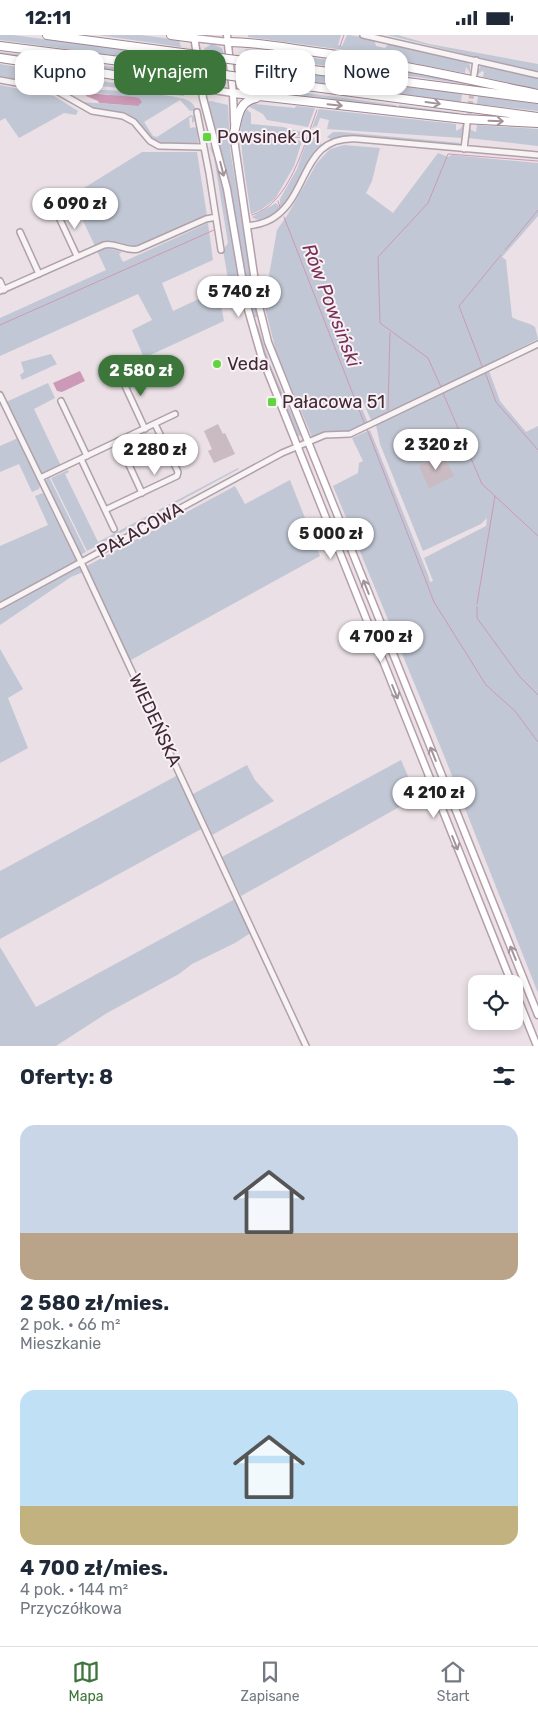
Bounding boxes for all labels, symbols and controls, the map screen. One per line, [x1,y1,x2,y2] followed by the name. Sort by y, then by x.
[25,6,71,29] text: 12:11
[15,50,104,95] chip: Kupno
[114,50,226,95] chip: Wynajem
[236,50,315,95] chip: Filtry
[325,50,408,95] chip: Nowe
[425,98,441,108] one-way arrow
[326,100,342,110] one-way arrow
[488,116,504,126] one-way arrow
[217,126,320,148] place label: Powsinek 01
[201,131,213,143] marker: Powsinek 01
[218,161,227,177] one-way arrow
[23,187,127,230] pin: 6 090 zł
[43,194,107,213] text: 6 090 zł
[297,240,366,370] water label: Rów Powsiński
[187,275,291,318] pin: 5 740 zł
[208,282,270,301] text: 5 740 zł
[227,353,269,375] place label: Veda
[89,355,193,397] pin: 2 580 zł
[211,358,223,370] marker: Veda
[109,361,173,380] text: 2 580 zł
[282,391,385,413] place label: Pałacowa 51
[266,396,278,408] marker: Pałacowa 51
[384,429,488,471] pin: 2 320 zł
[103,433,207,476] pin: 2 280 zł
[404,435,468,454] text: 2 320 zł
[123,440,187,459] text: 2 280 zł
[93,497,187,563] street label: PAŁACOWA
[279,517,383,560] pin: 5 000 zł
[299,524,363,543] text: 5 000 zł
[361,580,370,595] one-way arrow
[329,621,433,663] pin: 4 700 zł
[349,627,413,646] text: 4 700 zł
[124,670,186,770] street label: WIEDEŃSKA
[391,684,400,699] one-way arrow
[428,747,437,762] one-way arrow
[382,777,486,819] pin: 4 210 zł
[403,783,465,802] text: 4 210 zł
[451,835,460,850] one-way arrow
[508,946,517,962] one-way arrow
[468,975,523,1030] map controls
[468,975,523,1030] button: locate
[490,1062,518,1090] icon: filters
[20,1064,113,1089] text: Oferty: 8
[224,1157,314,1247] icon: home
[20,1290,169,1315] text: 2 580 zł/mies.
[20,1315,120,1334] text: 2 pok. · 66 m²
[20,1334,101,1353] text: Mieszkanie
[224,1422,314,1512] icon: home
[20,1555,168,1580] text: 4 700 zł/mies.
[20,1580,128,1599] text: 4 pok. · 144 m²
[20,1599,122,1618] text: Przyczółkowa
[69,1658,103,1705] tab: Mapa
[241,1658,300,1705] tab: Zapisane
[437,1658,469,1705] tab: Start

